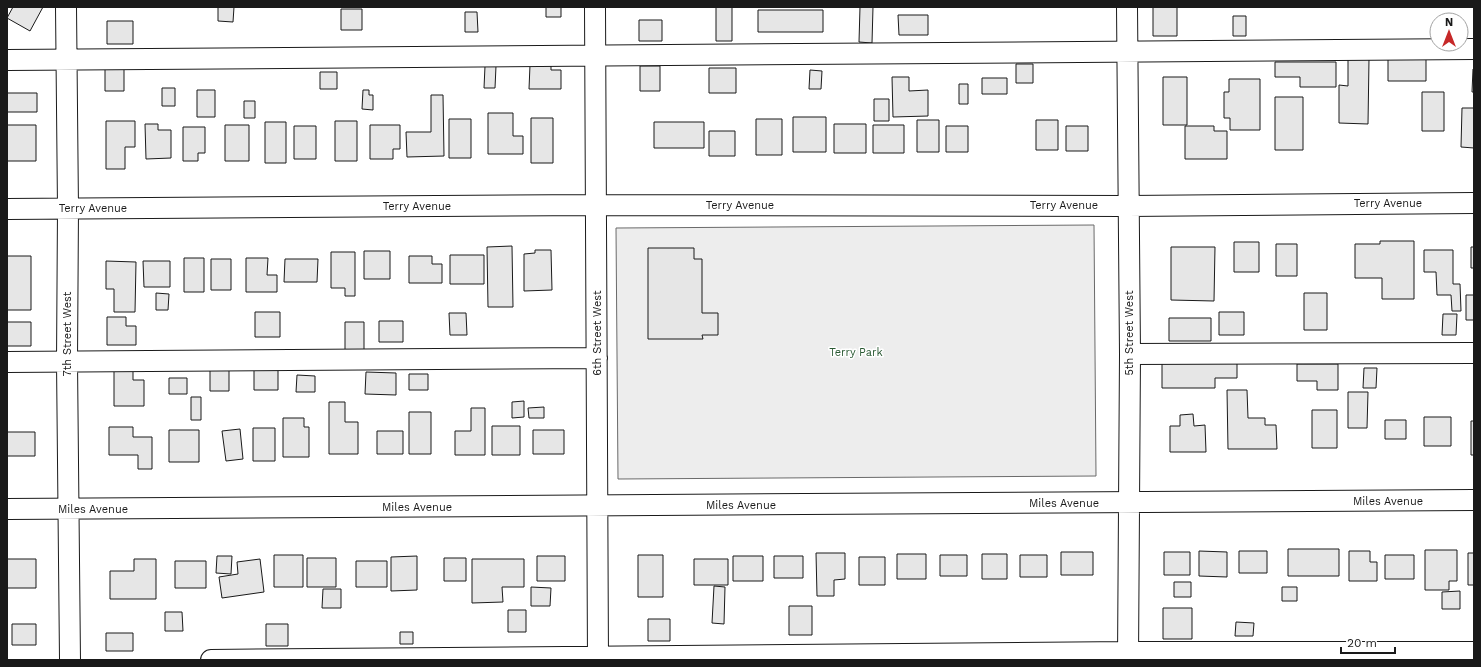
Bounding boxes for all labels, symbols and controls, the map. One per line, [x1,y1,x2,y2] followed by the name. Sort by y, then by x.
[1429,12,1469,52] north arrow
[1445,16,1453,29] text: N
[1354,197,1422,210] street label: Terry Avenue
[706,199,774,212] street label: Terry Avenue
[1030,199,1098,212] street label: Terry Avenue
[383,200,451,213] street label: Terry Avenue
[59,202,127,215] street label: Terry Avenue
[591,290,604,376] street label: 6th Street West
[1123,290,1136,376] street label: 5th Street West
[61,291,74,376] street label: 7th Street West
[829,346,883,359] park label: Terry Park
[1353,495,1423,508] street label: Miles Avenue
[1029,497,1099,510] street label: Miles Avenue
[706,499,776,512] street label: Miles Avenue
[382,501,452,514] street label: Miles Avenue
[58,503,128,516] street label: Miles Avenue
[1341,629,1395,655] scale bar
[1347,636,1377,650] text: 20 m

